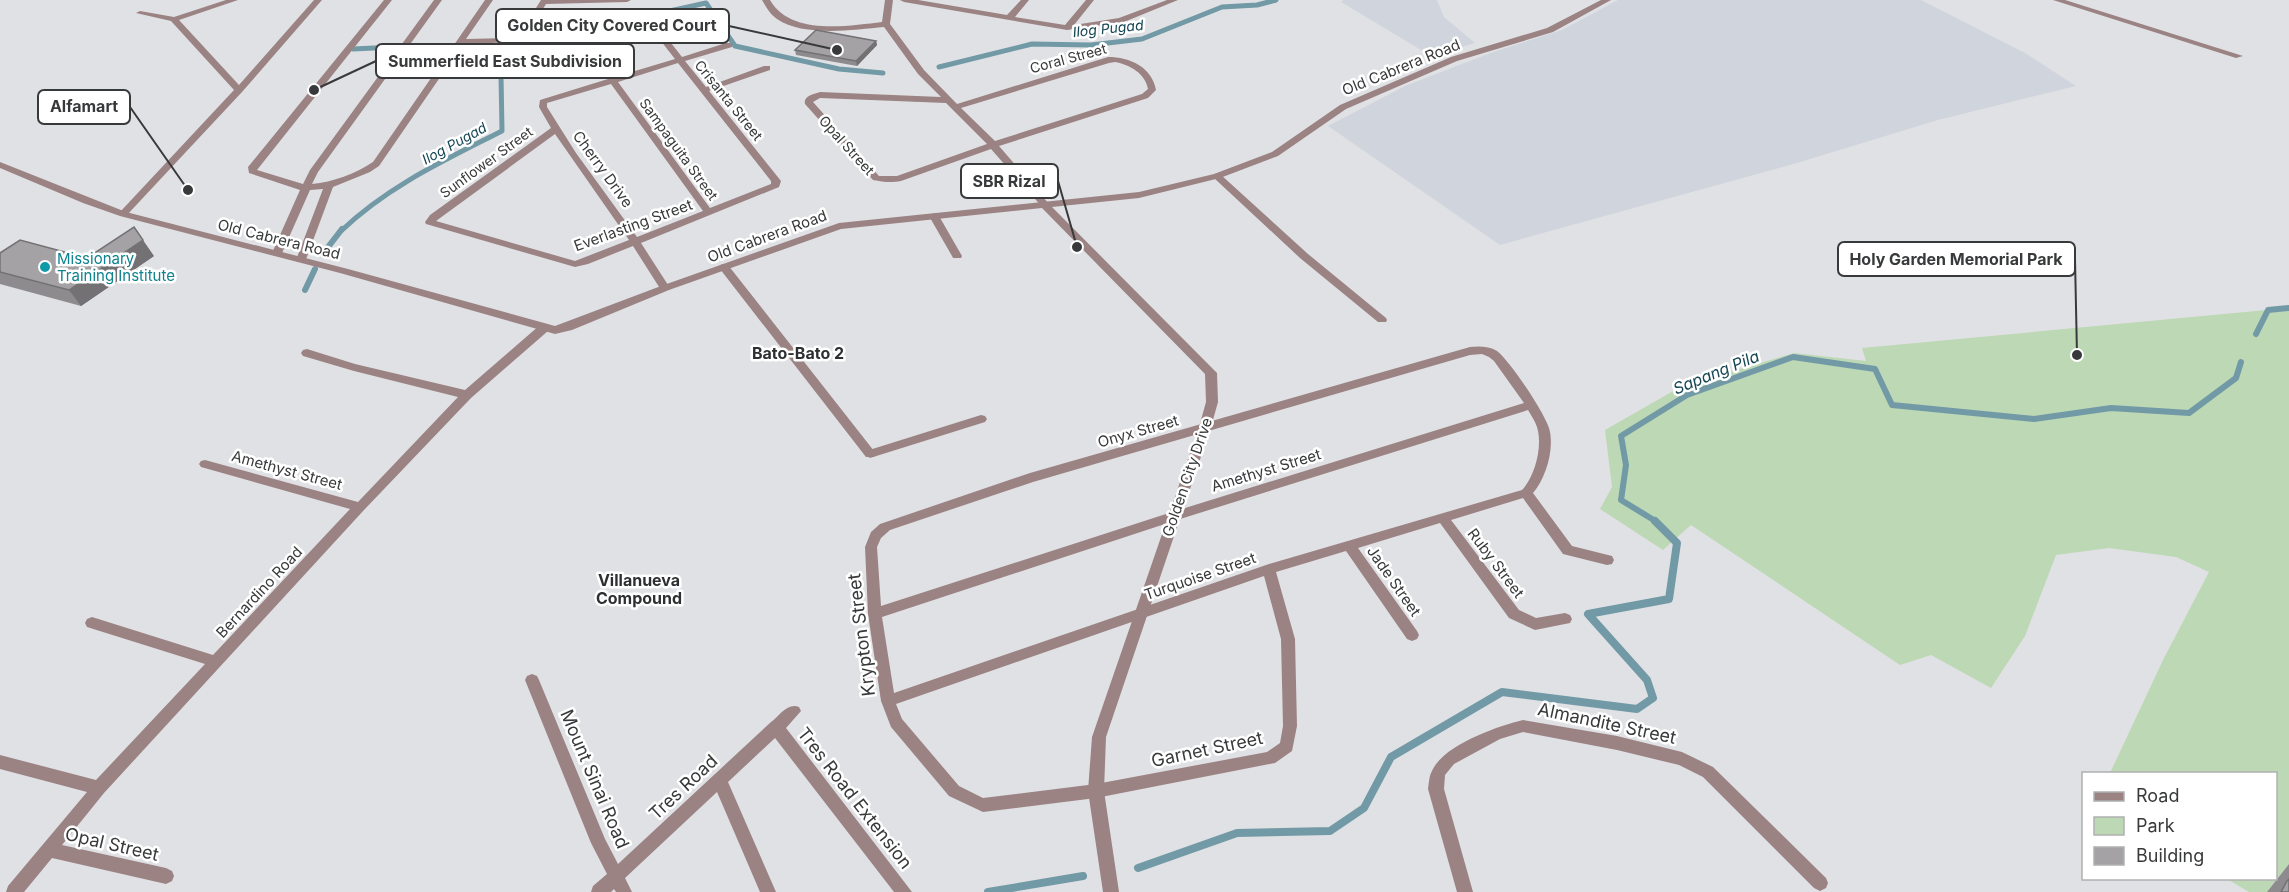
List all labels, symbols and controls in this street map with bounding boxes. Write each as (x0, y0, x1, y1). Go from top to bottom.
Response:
callout: Golden City Covered Court (496, 9, 729, 43)
text: Golden City Covered Court (507, 15, 717, 35)
water label: Ilog Pugad (1072, 16, 1145, 40)
street label: Old Cabrera Road (1339, 35, 1463, 99)
street label: Coral Street (1028, 40, 1109, 76)
callout: Summerfield East Subdivision (376, 44, 634, 78)
text: Summerfield East Subdivision (388, 51, 622, 71)
street label: Crisanta Street (691, 56, 767, 144)
callout: Alfamart (38, 90, 130, 124)
street label: Sampaguita Street (636, 95, 722, 204)
text: Alfamart (50, 96, 118, 116)
street label: Opal Street (816, 112, 878, 179)
water label: Ilog Pugad (419, 118, 490, 168)
street label: Sunflower Street (436, 122, 536, 201)
street label: Cherry Drive (569, 127, 637, 211)
callout: SBR Rizal (961, 164, 1058, 198)
text: SBR Rizal (973, 171, 1046, 191)
street label: Everlasting Street (571, 195, 695, 255)
street label: Old Cabrera Road (705, 206, 829, 266)
street label: Old Cabrera Road (216, 215, 342, 263)
callout: Holy Garden Memorial Park (1838, 242, 2075, 276)
place label: Missionary Training Institute (57, 249, 175, 285)
text: Holy Garden Memorial Park (1849, 249, 2063, 269)
marker: Missionary Training Institute (38, 260, 52, 274)
district label: Bato-Bato 2 (752, 343, 844, 363)
water label: Sapang Pila (1670, 346, 1762, 398)
street label: Onyx Street (1095, 410, 1181, 452)
street label: Golden City Drive (1158, 415, 1216, 539)
street label: Amethyst Street (1209, 444, 1323, 496)
street label: Amethyst Street (230, 446, 344, 494)
street label: Ruby Street (1464, 524, 1528, 602)
street label: Bernardino Road (212, 542, 306, 642)
street label: Jade Street (1363, 542, 1425, 620)
street label: Turquoise Street (1142, 548, 1258, 604)
district label: Villanueva Compound (596, 570, 682, 608)
street label: Krypton Street (843, 572, 879, 697)
street label: Almandite Street (1536, 698, 1678, 748)
street label: Mount Sinai Road (556, 706, 634, 852)
street label: Tres Road Extension (793, 723, 917, 873)
street label: Garnet Street (1149, 727, 1265, 771)
street label: Tres Road (645, 750, 721, 824)
legend (2082, 772, 2277, 880)
text: Road (2136, 785, 2179, 806)
text: Park (2136, 815, 2175, 836)
street label: Opal Street (63, 823, 161, 865)
text: Building (2136, 845, 2204, 866)

